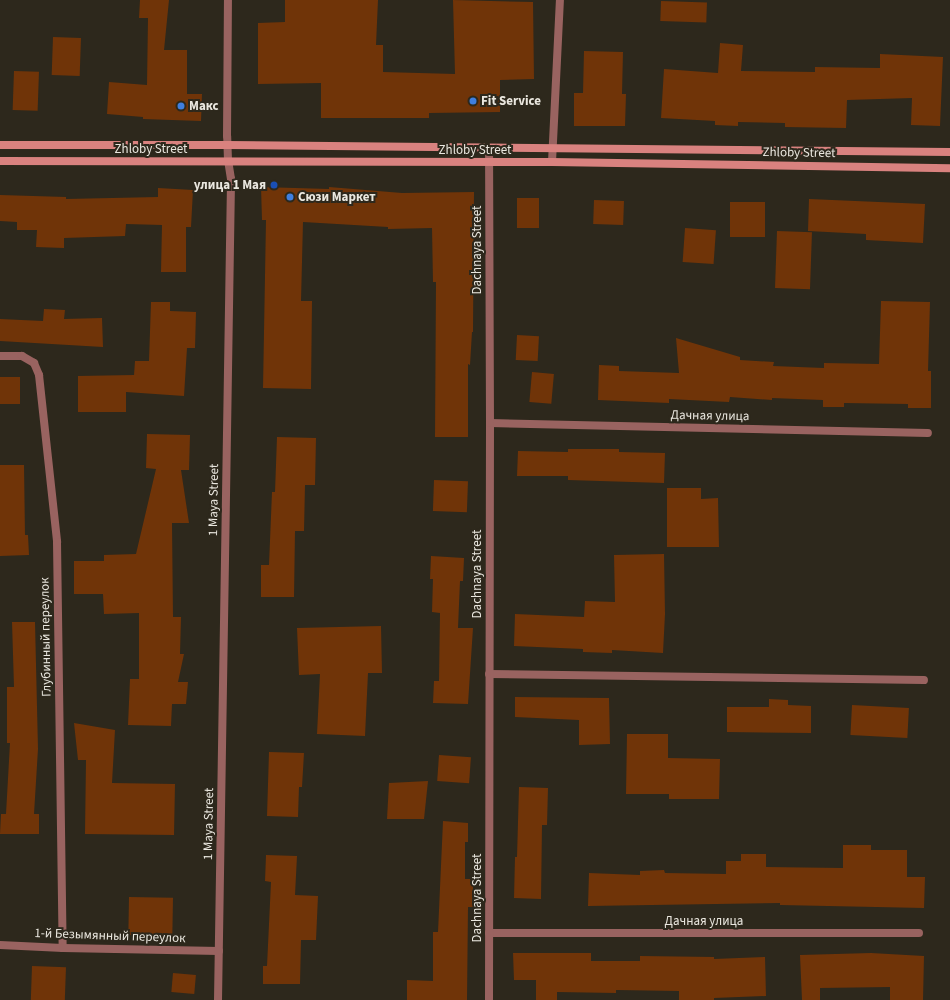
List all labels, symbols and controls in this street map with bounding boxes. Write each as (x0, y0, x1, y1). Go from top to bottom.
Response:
place label: Fit Service (481, 93, 541, 109)
marker: Fit Service (468, 96, 478, 106)
place label: Макс (189, 98, 219, 114)
marker: Макс (176, 101, 186, 111)
street label: Zhloby Street (115, 141, 187, 157)
street label: Zhloby Street (439, 142, 511, 158)
street label: Zhloby Street (762, 145, 836, 161)
place label: улица 1 Мая (194, 177, 266, 193)
marker: улица 1 Мая (269, 180, 279, 190)
place label: Сюзи Маркет (298, 189, 376, 205)
marker: Сюзи Маркет (285, 192, 295, 202)
street label: Dachnaya Street (469, 206, 485, 294)
street label: Дачная улица (670, 408, 750, 424)
street label: 1 Maya Street (206, 464, 222, 536)
street label: Dachnaya Street (469, 530, 485, 618)
street label: Глубинный переулок (37, 577, 55, 697)
street label: 1 Maya Street (201, 788, 217, 860)
street label: Dachnaya Street (469, 854, 485, 942)
street label: Дачная улица (665, 913, 743, 929)
street label: 1-й Безымянный переулок (34, 926, 186, 946)

